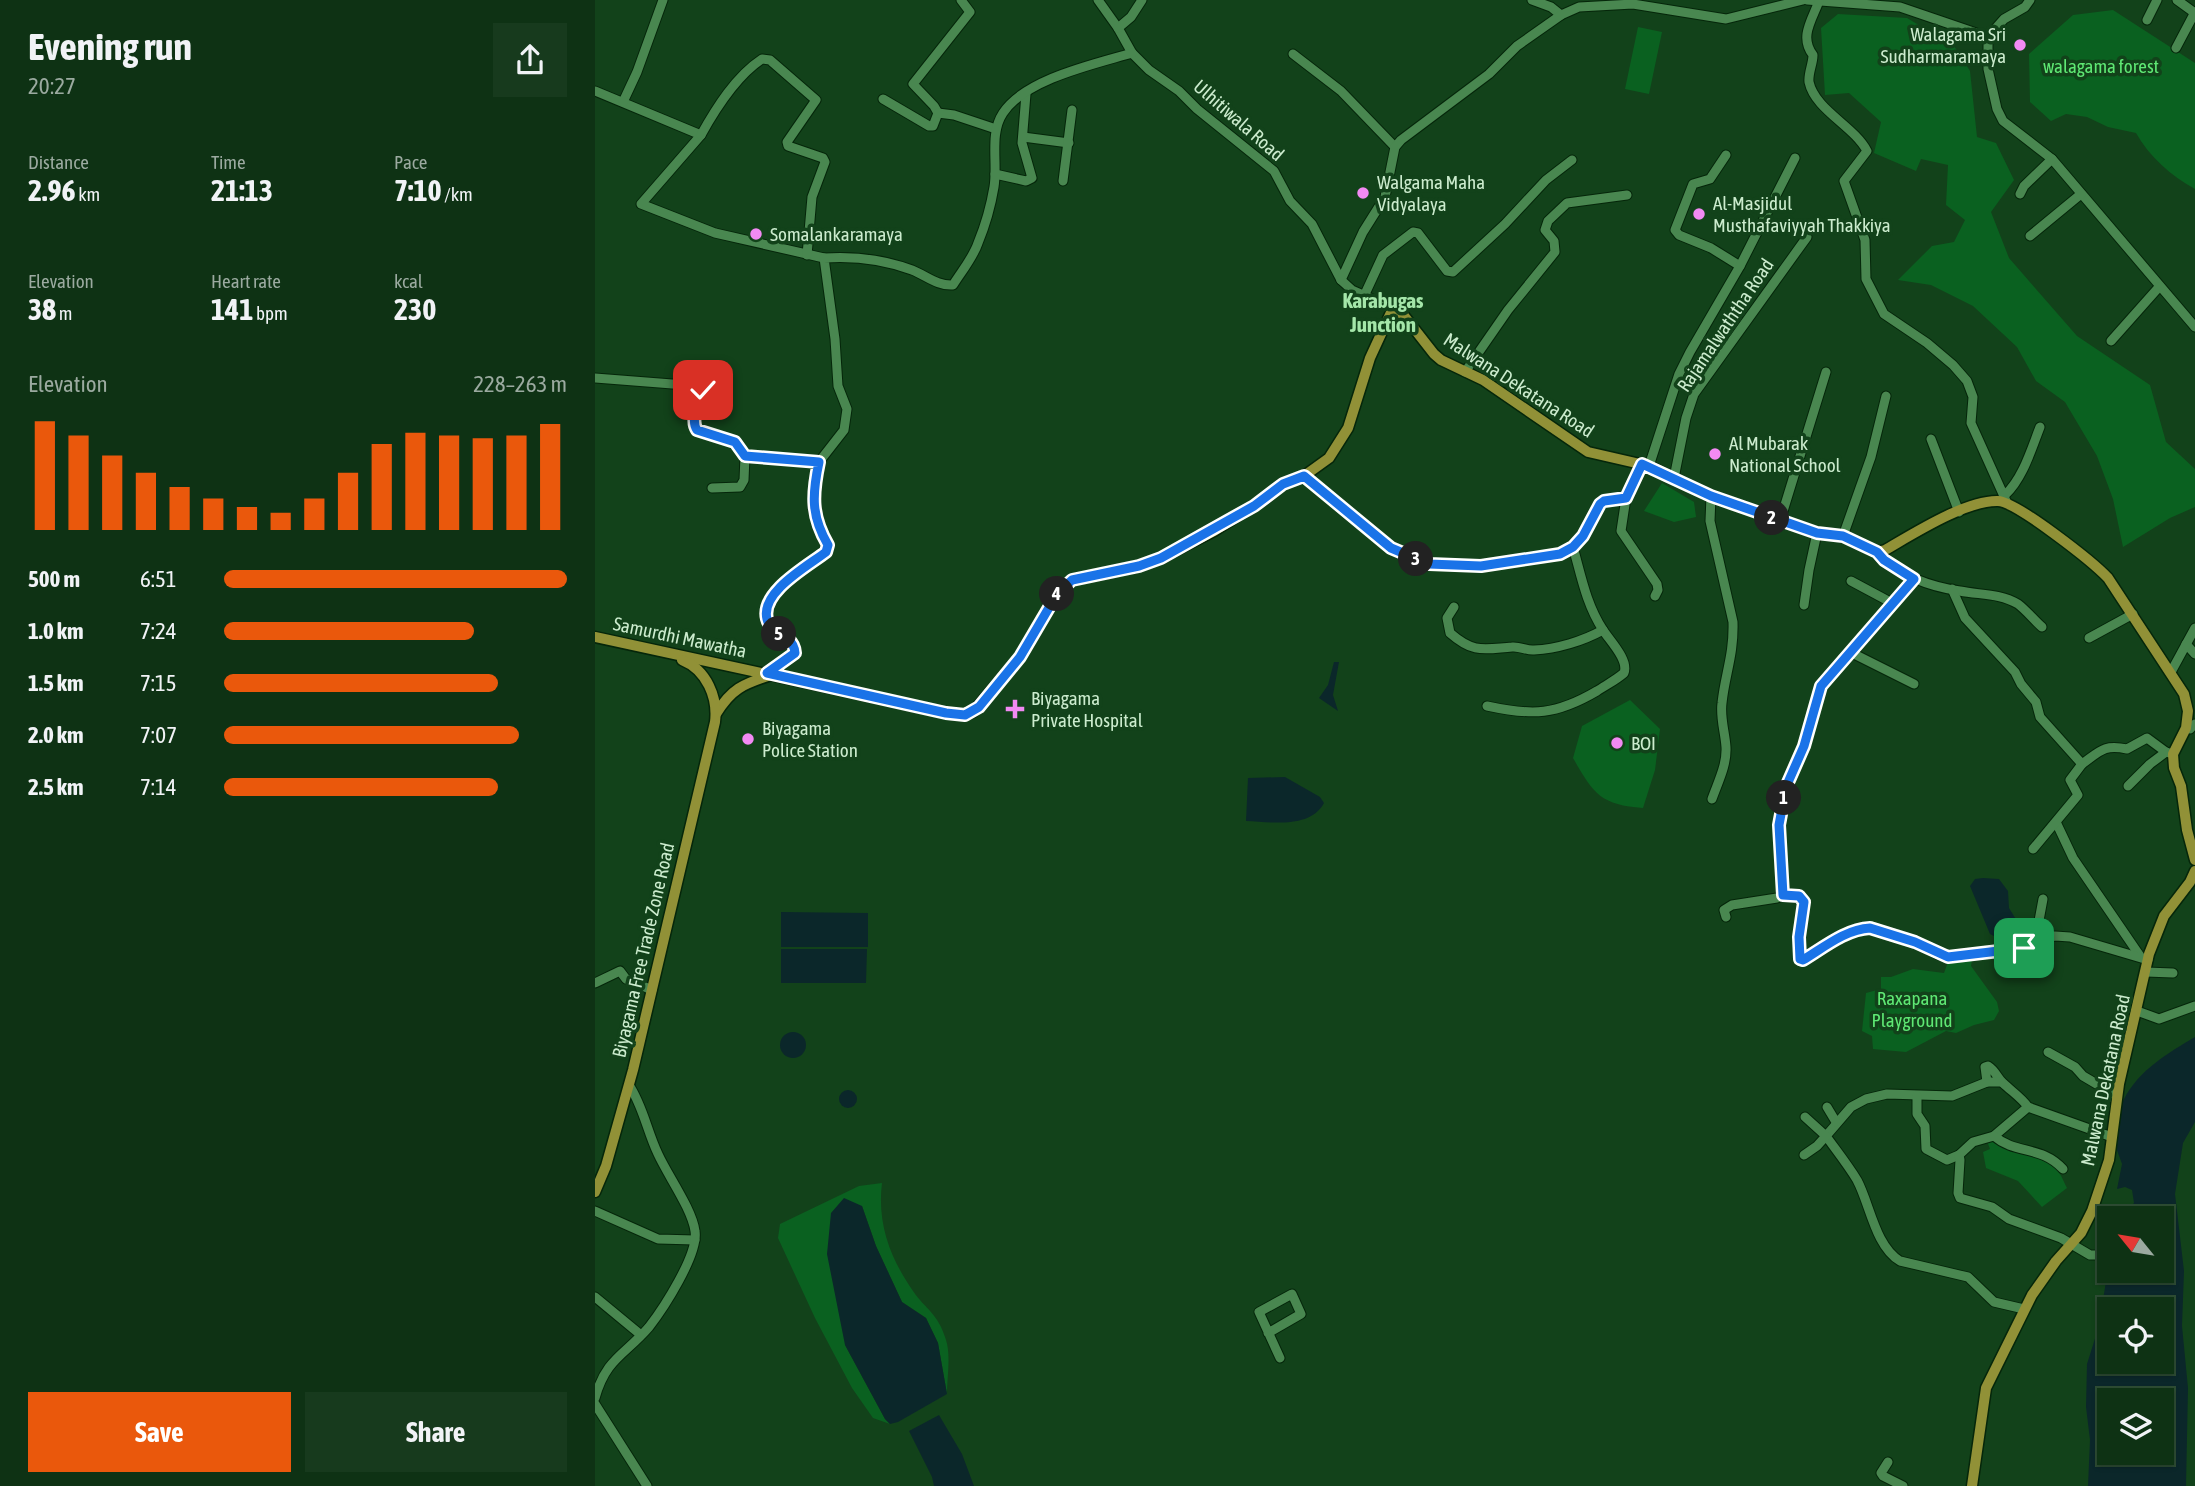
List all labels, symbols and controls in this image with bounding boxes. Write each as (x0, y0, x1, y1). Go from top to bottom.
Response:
button: share (493, 23, 567, 97)
place label: Walagama Sri Sudharmaramaya (1881, 23, 2006, 67)
text: Evening run (28, 25, 192, 68)
marker: Walagama Sri Sudharmaramaya (2012, 37, 2028, 53)
park label: walagama forest (2043, 55, 2159, 77)
text: 20:27 (28, 73, 76, 99)
street label: Ulhitiwala Road (1189, 75, 1289, 165)
text: Distance (28, 151, 89, 173)
text: Time (211, 151, 246, 173)
text: Pace (394, 151, 427, 173)
place label: Walgama Maha Vidyalaya (1377, 171, 1485, 215)
text: 2.96 (28, 173, 76, 207)
text: 21:13 (211, 173, 273, 207)
text: 7:10 (394, 173, 442, 207)
text: km (76, 183, 100, 205)
text: /km (442, 183, 473, 205)
marker: Walgama Maha Vidyalaya (1355, 185, 1371, 201)
place label: Al-Masjidul Musthafaviyyah Thakkiya (1713, 192, 1891, 236)
marker: Al-Masjidul Musthafaviyyah Thakkiya (1691, 206, 1707, 222)
place label: Somalankaramaya (770, 223, 903, 245)
marker: Somalankaramaya (748, 226, 764, 242)
street label: Rajamalwaththa Road (1672, 254, 1778, 396)
text: Elevation (28, 270, 94, 292)
text: Heart rate (211, 270, 281, 292)
text: kcal (394, 270, 423, 292)
district label: Karabugas Junction (1342, 288, 1424, 336)
text: 38 (28, 292, 56, 326)
text: 141 (211, 292, 253, 326)
text: 230 (394, 292, 436, 326)
text: m (56, 302, 73, 324)
text: bpm (253, 302, 288, 324)
street label: Malwana Dekatana Road (1440, 328, 1598, 442)
pin (673, 360, 733, 420)
text: Elevation (28, 371, 108, 397)
text: 228–263 m (473, 371, 567, 397)
icon: check (684, 371, 722, 409)
place label: Al Mubarak National School (1729, 432, 1841, 476)
marker: Al Mubarak National School (1707, 446, 1723, 462)
pin: 2 (1755, 500, 1789, 536)
text: 2 (1767, 506, 1776, 528)
pin: 3 (1399, 542, 1433, 576)
text: 3 (1411, 547, 1420, 569)
text: 500 m (28, 566, 80, 592)
text: 6:51 (140, 566, 177, 592)
pin: 4 (1039, 576, 1075, 612)
text: 4 (1052, 582, 1061, 604)
street label: Samurdhi Mawatha (611, 612, 749, 662)
pin: 5 (761, 616, 797, 652)
text: 1.0 km (28, 618, 84, 644)
text: 7:24 (140, 618, 177, 644)
text: 5 (774, 622, 783, 644)
text: 1.5 km (28, 670, 84, 696)
text: 7:15 (140, 670, 177, 696)
place label: Biyagama Private Hospital (1031, 687, 1143, 731)
marker: Biyagama Private Hospital (1005, 699, 1025, 719)
place label: Biyagama Police Station (762, 717, 858, 761)
text: 2.0 km (28, 722, 84, 748)
text: 7:07 (140, 722, 177, 748)
marker: Biyagama Police Station (740, 731, 756, 747)
place label: BOI (1631, 732, 1656, 754)
marker: BOI (1609, 735, 1625, 751)
text: 2.5 km (28, 774, 84, 800)
text: 7:14 (140, 774, 177, 800)
pin: 1 (1767, 780, 1801, 816)
text: 1 (1779, 786, 1788, 808)
street label: Biyagama Free Trade Zone Road (608, 840, 678, 1060)
pin (1994, 918, 2054, 978)
icon: arrive (2005, 929, 2043, 967)
park label: Raxapana Playground (1871, 987, 1953, 1031)
street label: Malwana Dekatana Road (2076, 992, 2134, 1168)
north arrow (2097, 1206, 2173, 1283)
map controls (2097, 1206, 2174, 1465)
button: locate (2097, 1297, 2174, 1374)
button: layers (2097, 1388, 2174, 1465)
button: Save (28, 1392, 291, 1472)
button: Share (305, 1392, 567, 1472)

